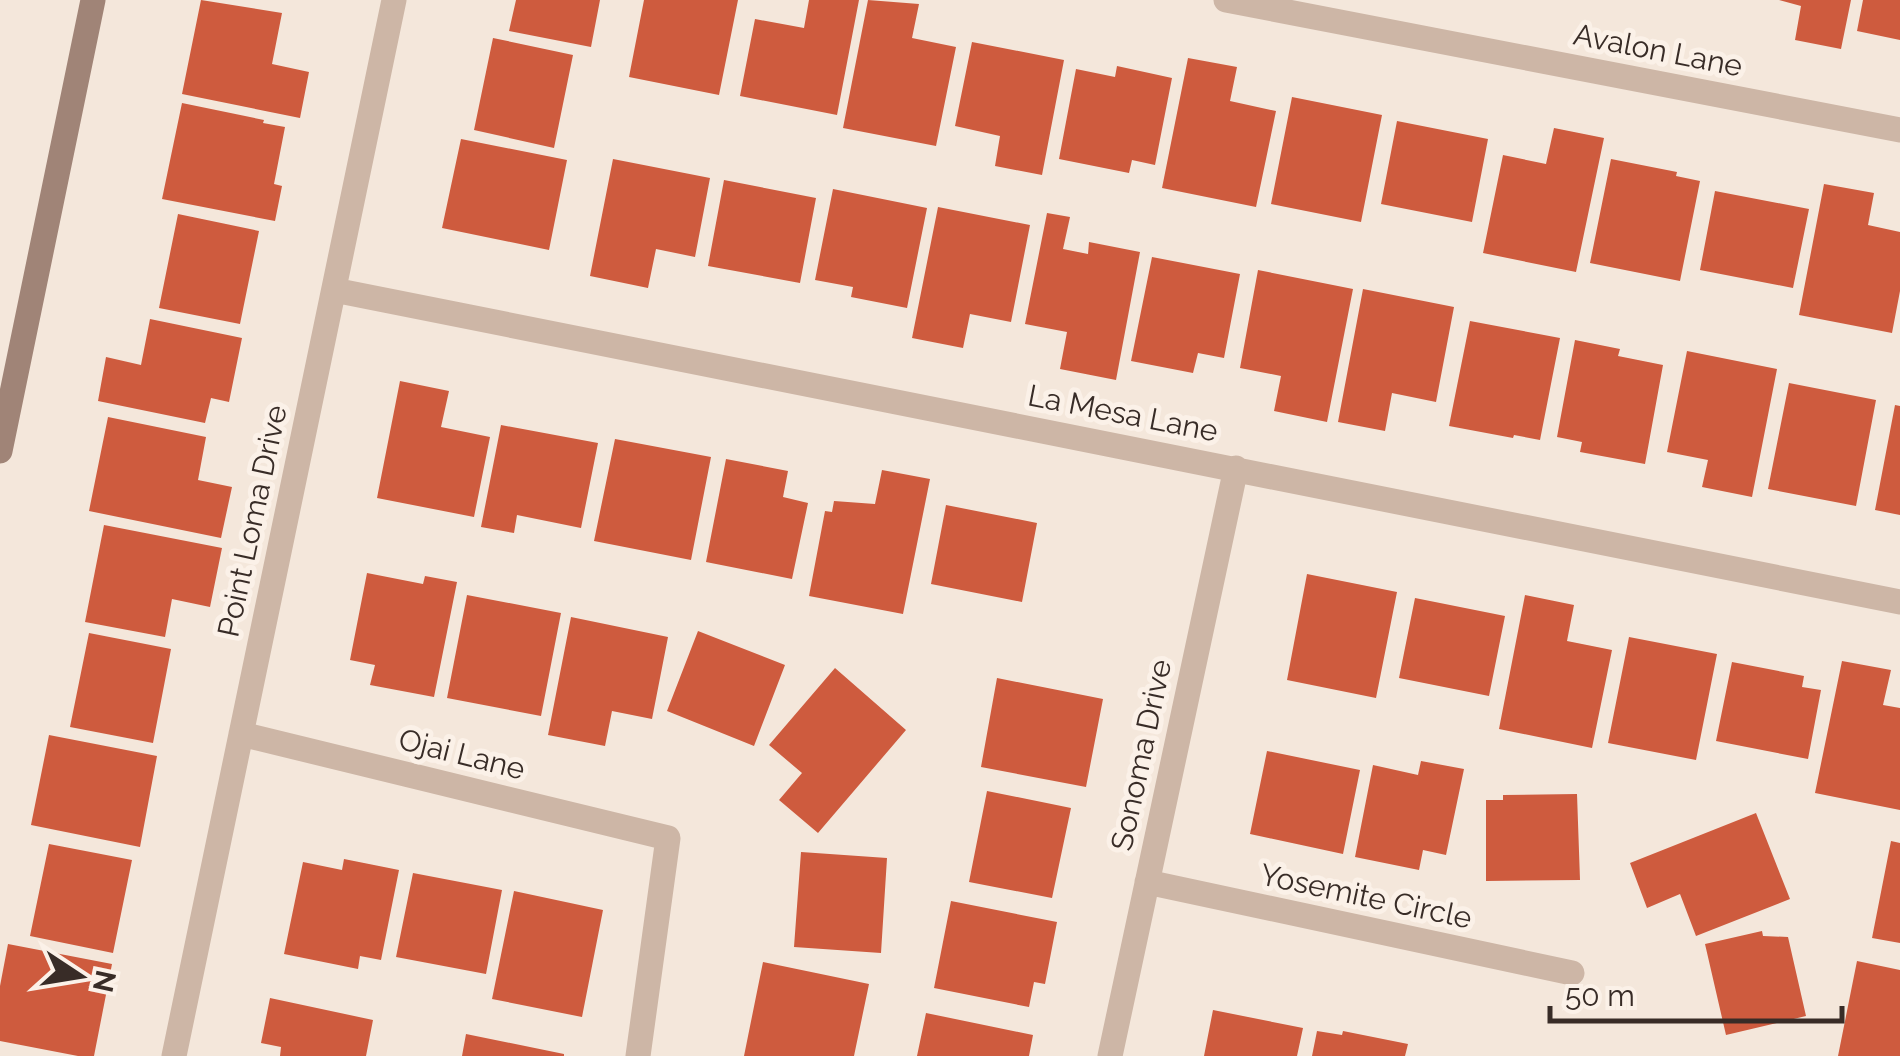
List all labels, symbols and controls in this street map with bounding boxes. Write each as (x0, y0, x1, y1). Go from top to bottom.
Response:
street label: Avalon Lane (1571, 16, 1745, 84)
street label: La Mesa Lane (1025, 377, 1221, 449)
street label: Point Loma Drive (210, 402, 294, 640)
street label: Sonoma Drive (1104, 656, 1178, 854)
street label: Ojai Lane (395, 721, 529, 787)
street label: Yosemite Circle (1257, 857, 1475, 935)
north arrow (30, 926, 130, 1026)
scale bar (1550, 961, 1842, 1023)
text: N (86, 967, 122, 995)
text: 50 m (1565, 978, 1635, 1013)

